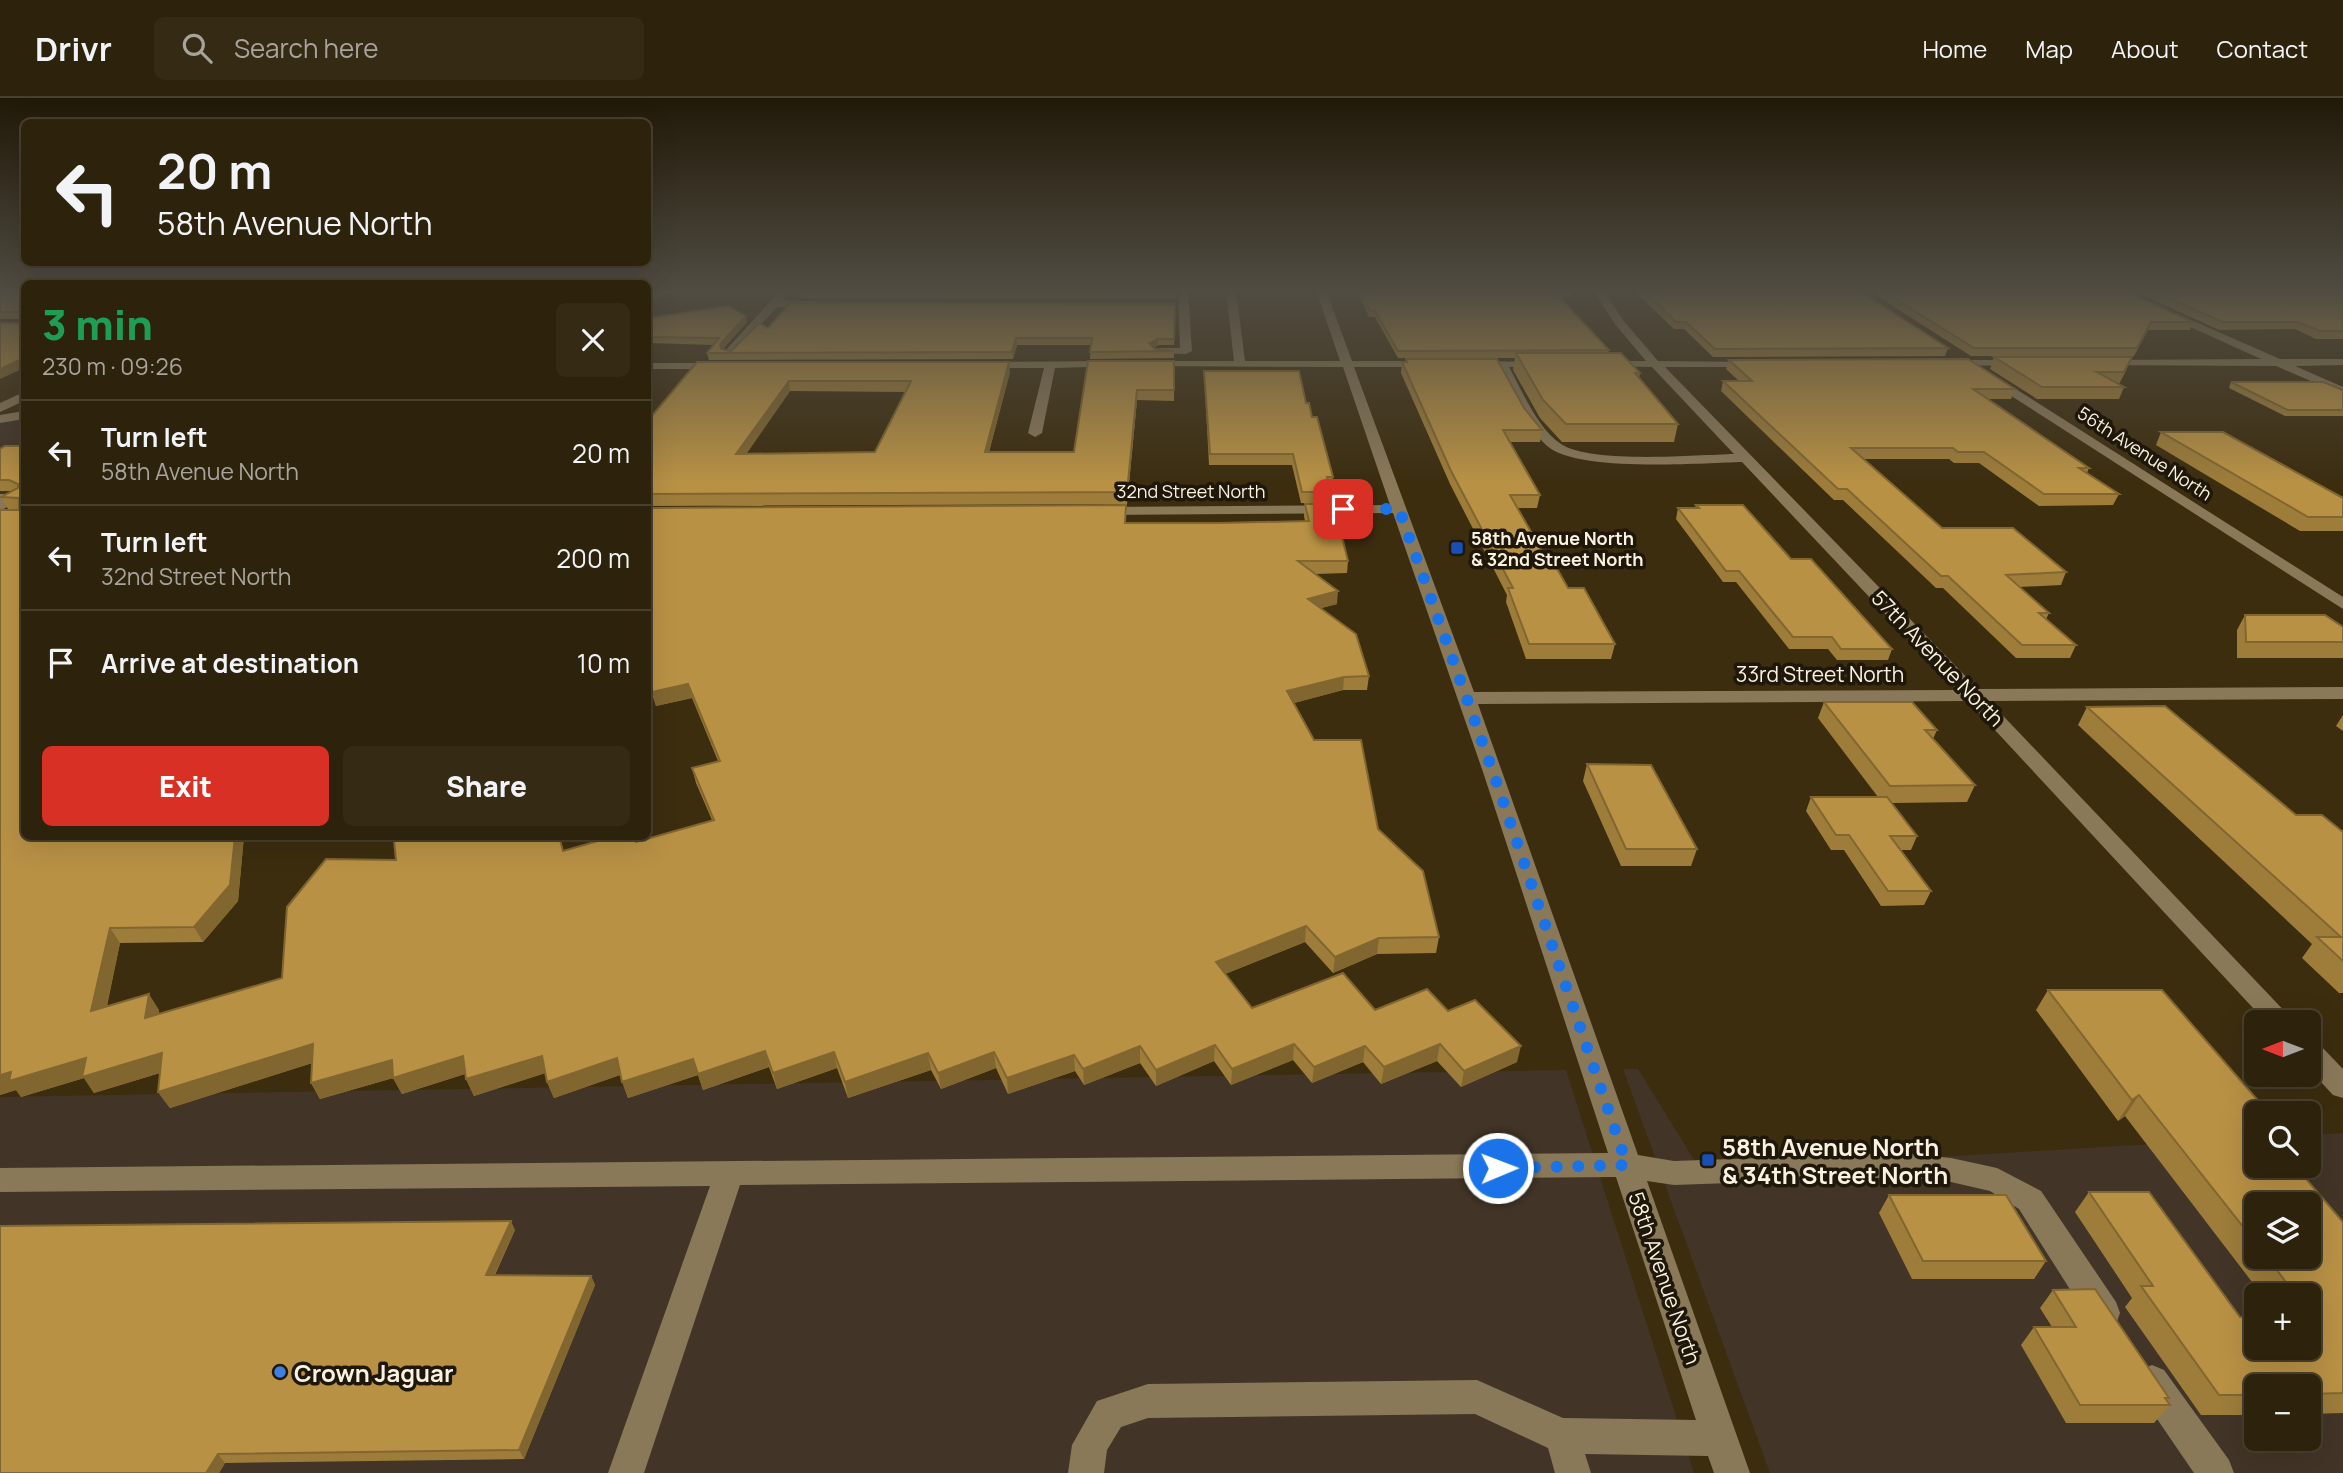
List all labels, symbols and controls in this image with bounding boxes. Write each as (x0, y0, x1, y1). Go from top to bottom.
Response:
search box (154, 17, 644, 80)
text: Drivr (35, 26, 112, 71)
icon: search (178, 29, 216, 67)
text: Search here (234, 30, 378, 66)
text: Home (1922, 32, 1987, 65)
text: Map (2025, 32, 2073, 65)
text: About (2111, 32, 2179, 65)
text: Contact (2217, 32, 2308, 65)
text: 20 m (157, 137, 272, 204)
icon: left (42, 147, 133, 238)
text: 58th Avenue North (157, 201, 432, 245)
text: 3 min (42, 295, 153, 353)
button: close (556, 303, 630, 377)
text: 230 m · 09:26 (42, 350, 183, 382)
street label: 56th Avenue North (2073, 401, 2217, 505)
text: Turn left (101, 419, 208, 455)
icon: left (42, 434, 80, 472)
text: 20 m (572, 435, 630, 471)
text: 58th Avenue North (101, 455, 299, 487)
street label: 32nd Street North (1117, 479, 1265, 503)
pin (1313, 479, 1373, 539)
icon: arrive (1324, 490, 1362, 528)
text: Turn left (101, 524, 208, 560)
place label: 58th Avenue North & 32nd Street North (1471, 526, 1644, 571)
icon: left (42, 539, 80, 577)
text: 200 m (556, 540, 630, 576)
marker: 58th Avenue North & 32nd Street North (1449, 540, 1465, 556)
text: 32nd Street North (101, 560, 291, 592)
street label: 57th Avenue North (1866, 584, 2010, 732)
icon: arrive (42, 644, 80, 682)
text: Arrive at destination (101, 645, 359, 681)
text: 10 m (577, 645, 630, 681)
street label: 33rd Street North (1736, 660, 1904, 688)
button: Exit (42, 746, 329, 826)
button: Share (343, 746, 630, 826)
north arrow (2244, 1010, 2320, 1087)
map controls (2244, 1010, 2321, 1451)
button: search (2244, 1101, 2321, 1178)
place label: 58th Avenue North & 34th Street North (1722, 1130, 1948, 1191)
position arrow (1461, 1131, 1535, 1205)
marker: 58th Avenue North & 34th Street North (1700, 1152, 1716, 1168)
street label: 58th Avenue North (1622, 1188, 1708, 1368)
button: layers (2244, 1192, 2321, 1269)
button: + (2244, 1283, 2321, 1360)
place label: Crown Jaguar (294, 1356, 454, 1389)
marker: Crown Jaguar (272, 1364, 288, 1380)
button: − (2244, 1374, 2321, 1451)

